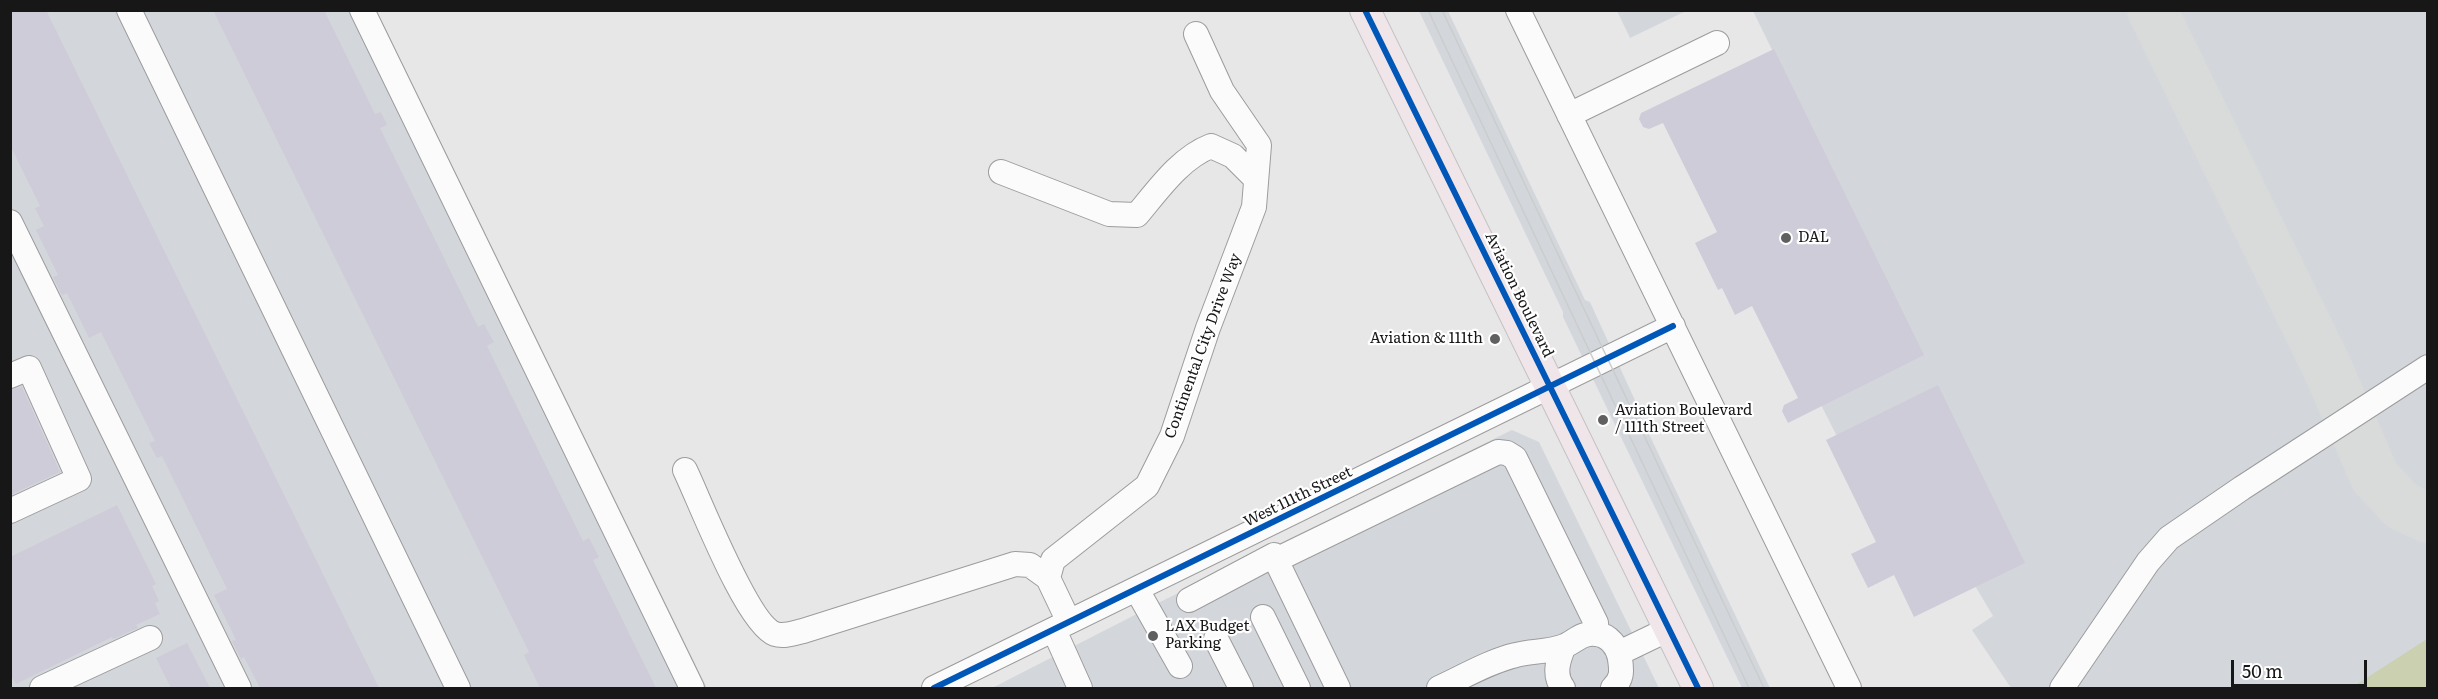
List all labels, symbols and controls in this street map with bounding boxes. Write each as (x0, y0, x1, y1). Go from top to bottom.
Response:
street label: Aviation Boulevard (1481, 229, 1557, 361)
place label: DAL (1798, 229, 1829, 247)
marker: DAL (1779, 231, 1793, 245)
street label: Continental City Drive Way (1161, 251, 1245, 441)
place label: Aviation & 111th (1370, 330, 1483, 348)
marker: Aviation & 111th (1488, 332, 1502, 346)
place label: Aviation Boulevard / 111th Street (1615, 402, 1752, 437)
marker: Aviation Boulevard / 111th Street (1596, 413, 1610, 427)
street label: West 111th Street (1241, 463, 1355, 531)
place label: LAX Budget Parking (1165, 618, 1249, 653)
marker: LAX Budget Parking (1146, 629, 1160, 643)
scale bar (2234, 648, 2370, 686)
text: 50 m (2242, 657, 2283, 684)

